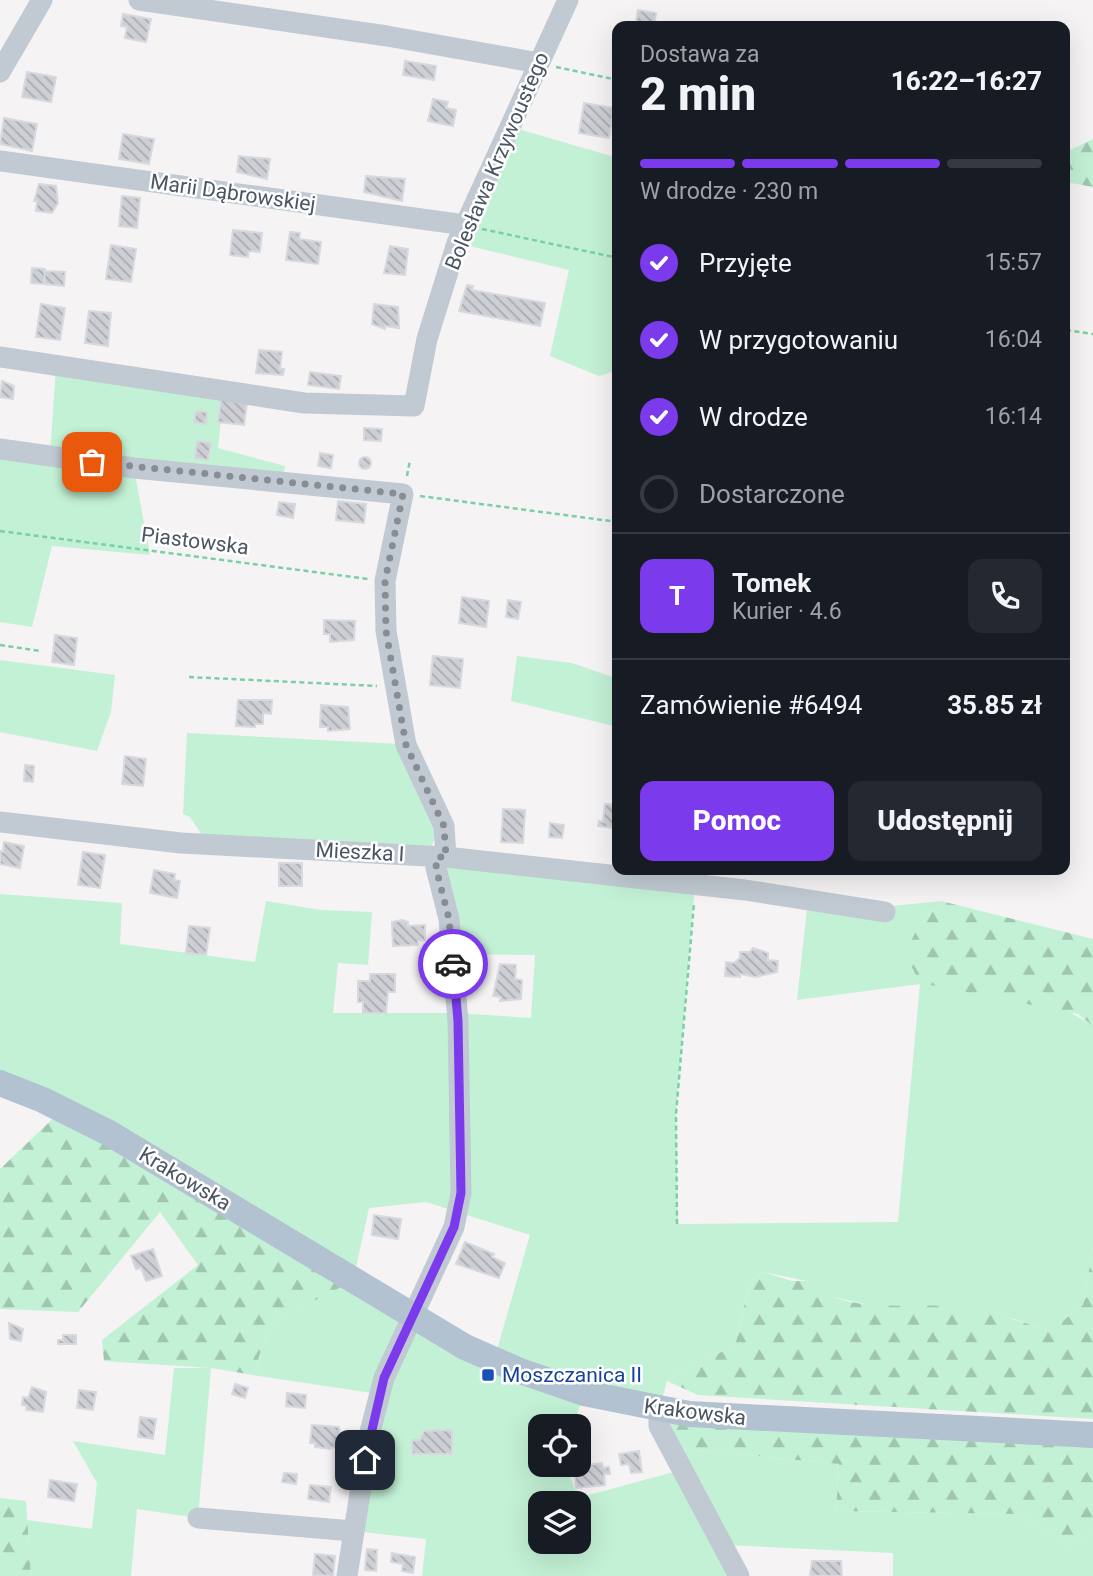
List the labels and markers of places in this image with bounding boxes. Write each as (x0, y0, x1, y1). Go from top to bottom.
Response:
pin (62, 432, 122, 492)
place label: Moszczanica II (502, 1363, 642, 1387)
marker: Moszczanica II (480, 1367, 496, 1383)
pin (335, 1430, 395, 1490)

